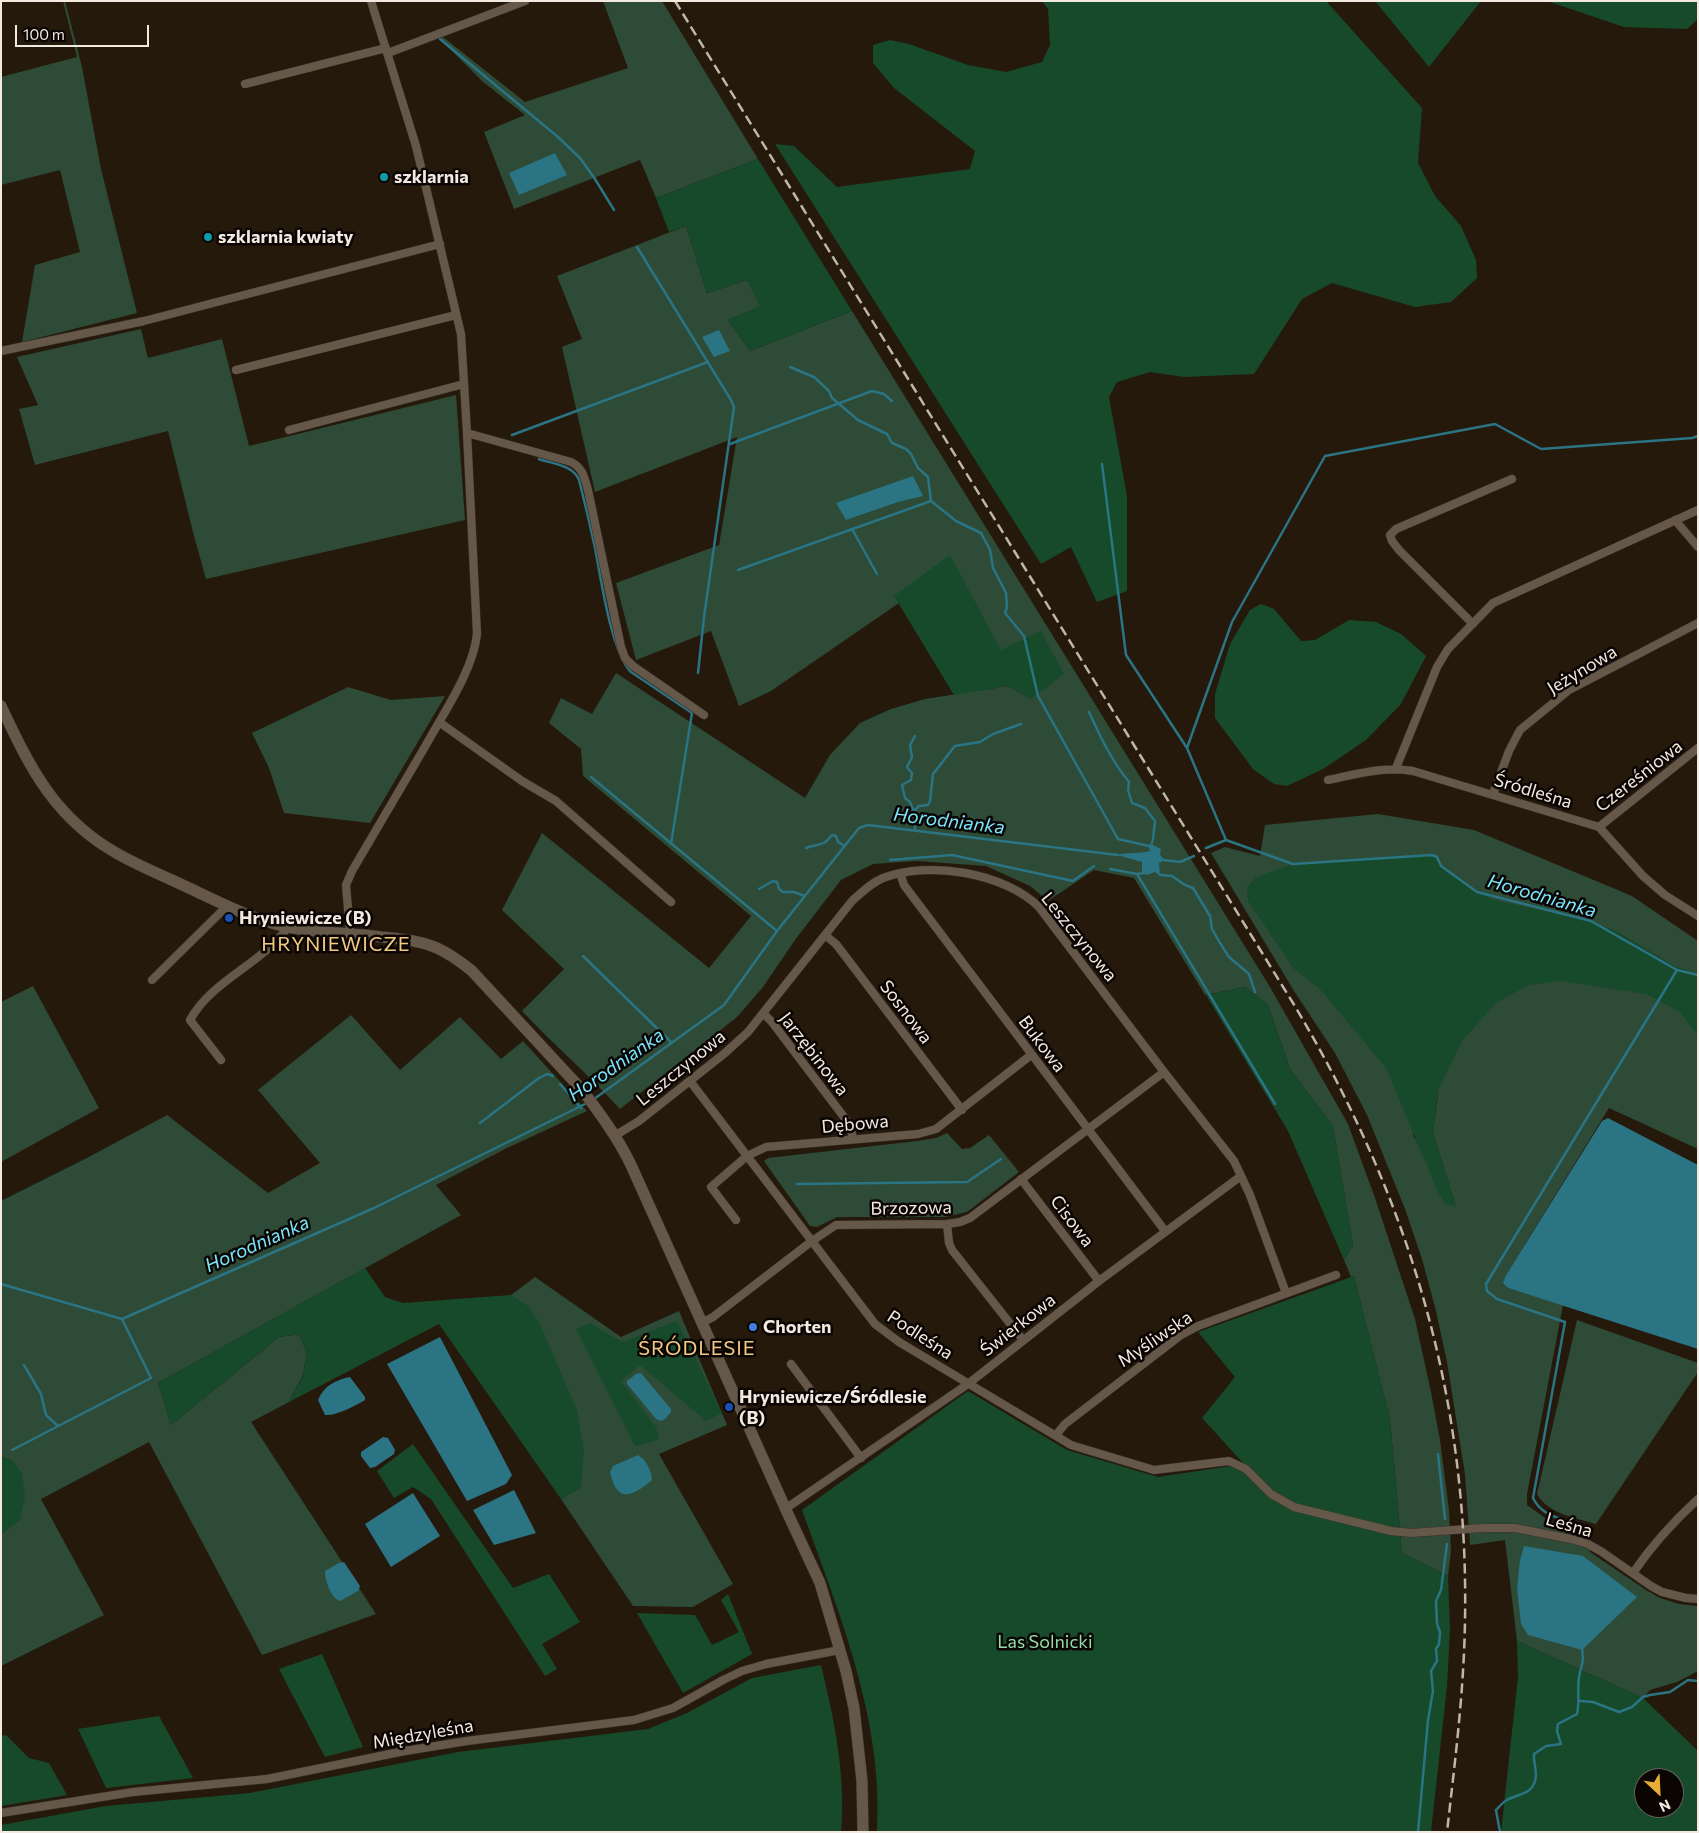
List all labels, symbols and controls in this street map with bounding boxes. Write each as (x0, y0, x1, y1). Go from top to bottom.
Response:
scale bar (18, 15, 151, 47)
text: 100 m (23, 25, 65, 43)
place label: szklarnia (394, 166, 469, 188)
marker: szklarnia (378, 171, 390, 183)
place label: szklarnia kwiaty (218, 226, 353, 248)
marker: szklarnia kwiaty (202, 231, 214, 243)
street label: Jeżynowa (1543, 641, 1621, 699)
street label: Czereśniowa (1591, 735, 1687, 817)
street label: Śródleśna (1491, 769, 1575, 813)
water label: Horodnianka (892, 803, 1006, 839)
water label: Horodnianka (1485, 870, 1599, 922)
street label: Leszczynowa (1036, 888, 1122, 986)
place label: Hryniewicze (B) (239, 907, 371, 929)
marker: Hryniewicze (B) (223, 912, 235, 924)
district label: HRYNIEWICZE (260, 932, 412, 956)
street label: Sosnowa (875, 976, 937, 1048)
street label: Jarzębinowa (775, 1008, 853, 1100)
street label: Bukowa (1014, 1012, 1070, 1076)
water label: Horodnianka (564, 1024, 668, 1106)
street label: Leszczynowa (632, 1025, 730, 1111)
street label: Dębowa (820, 1110, 890, 1138)
street label: Cisowa (1046, 1191, 1098, 1251)
street label: Brzozowa (870, 1196, 952, 1220)
water label: Horodnianka (201, 1211, 313, 1277)
street label: Świerkowa (976, 1289, 1060, 1361)
street label: Podleśna (883, 1306, 957, 1364)
street label: Myśliwska (1114, 1306, 1196, 1372)
place label: Chorten (763, 1316, 831, 1338)
marker: Chorten (747, 1321, 759, 1333)
district label: ŚRÓDLESIE (637, 1336, 757, 1360)
place label: Hryniewicze/Śródlesie (B) (739, 1386, 927, 1428)
marker: Hryniewicze/Śródlesie (B) (723, 1401, 735, 1413)
street label: Leśna (1543, 1508, 1595, 1542)
park label: Las Solnicki (997, 1631, 1093, 1653)
street label: Międzyleśna (371, 1715, 475, 1753)
north arrow (1634, 1768, 1684, 1818)
text: N (1657, 1796, 1673, 1816)

